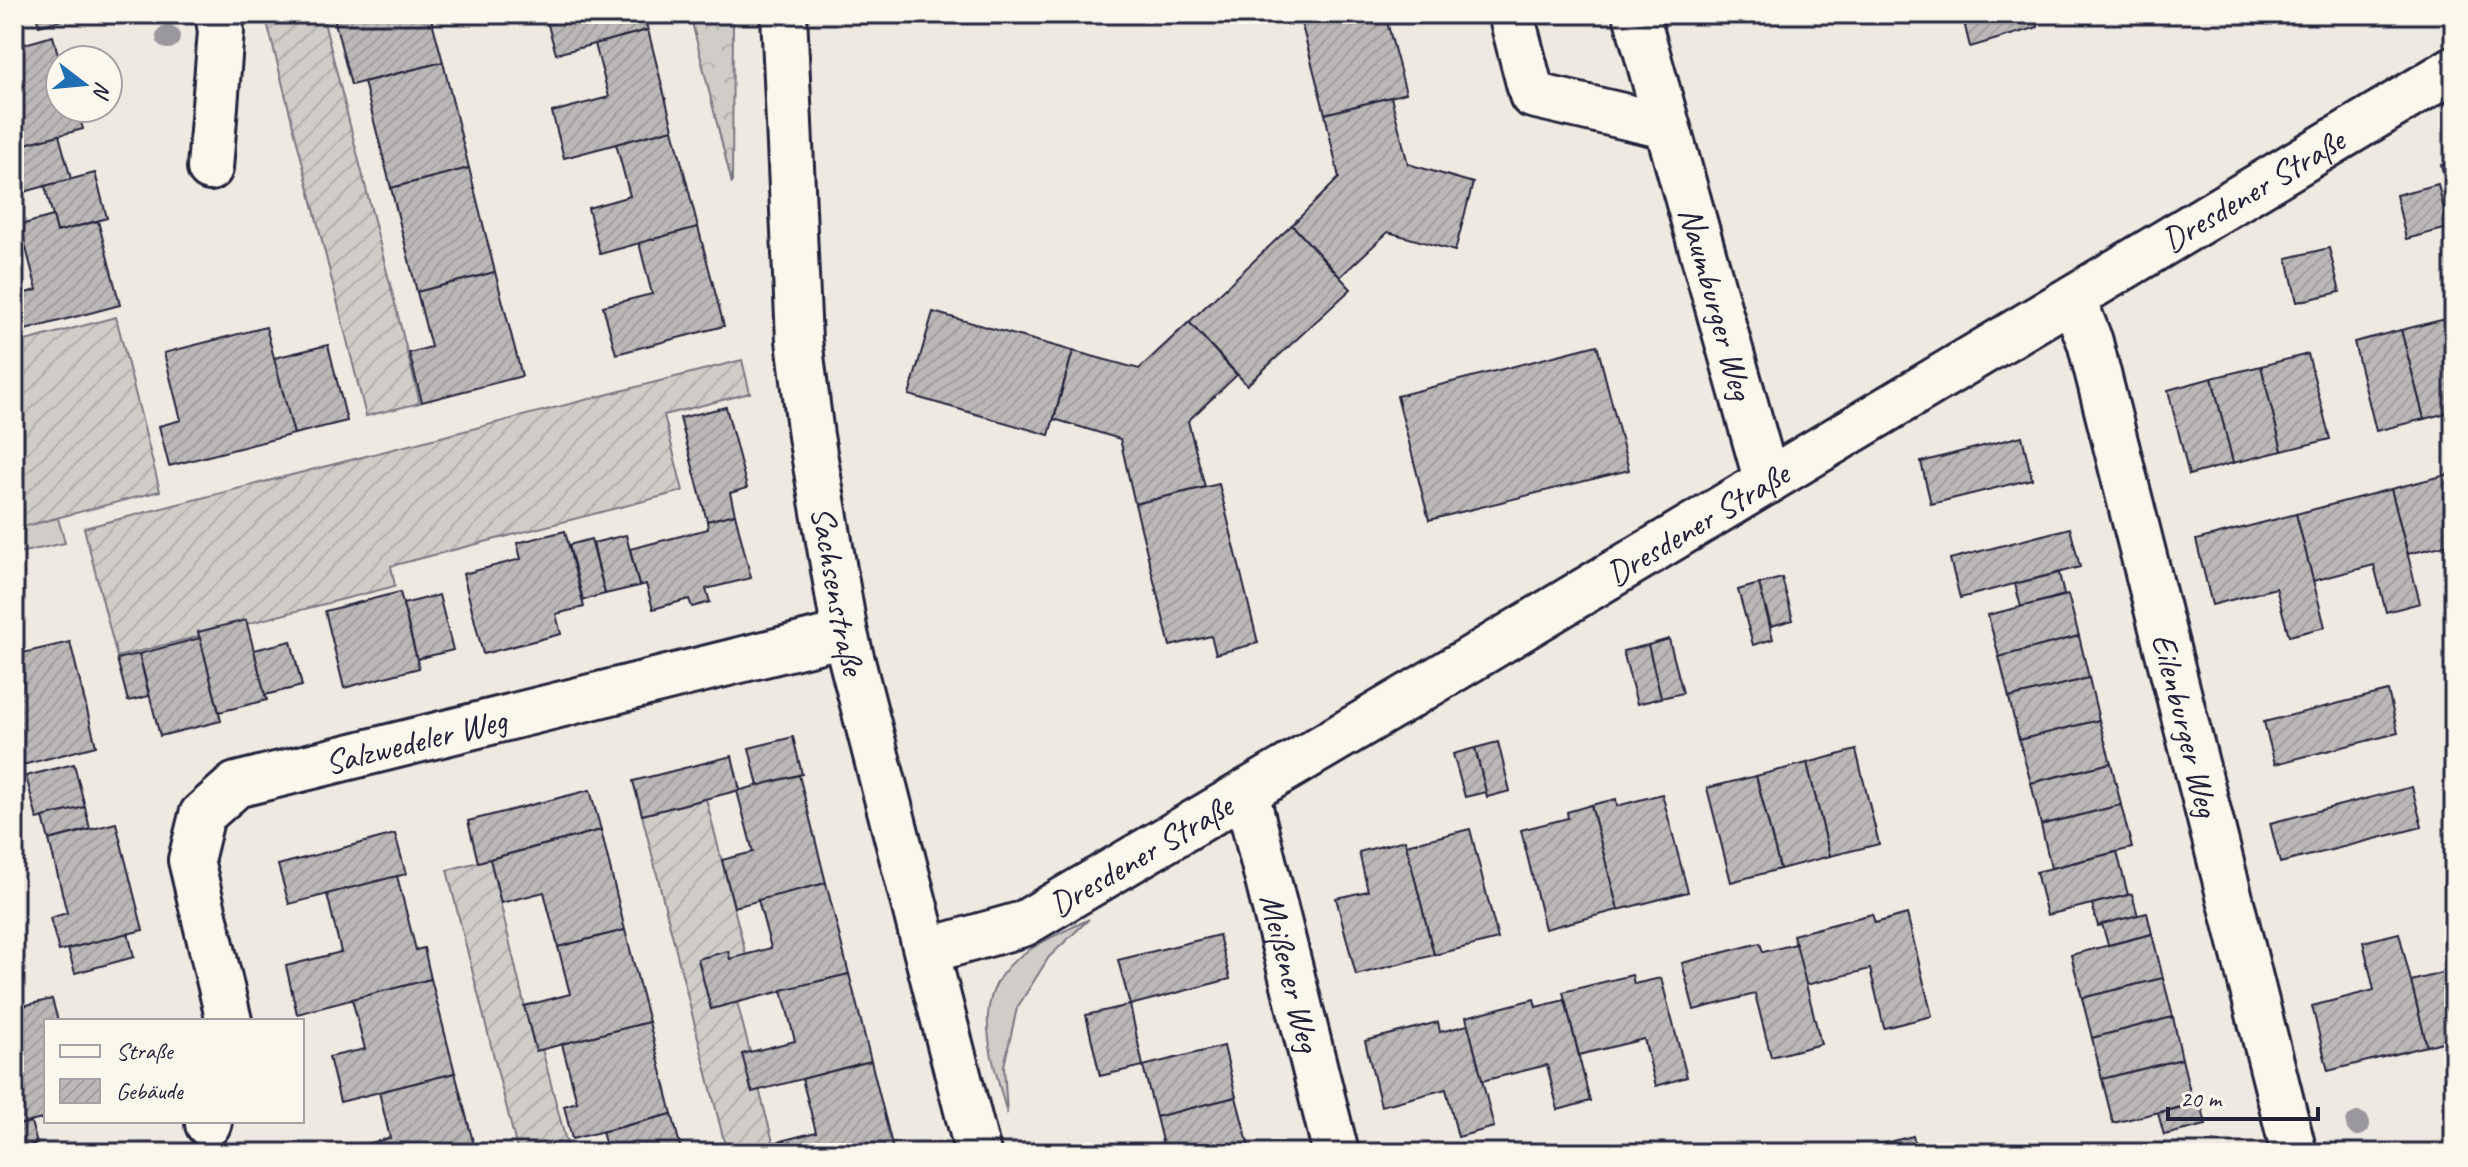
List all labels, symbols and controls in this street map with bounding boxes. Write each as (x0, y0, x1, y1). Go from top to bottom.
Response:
north arrow (44, 44, 124, 124)
text: N (86, 79, 118, 103)
street label: Dresdener Straße (2154, 117, 2354, 261)
street label: Naumburger Weg (1670, 202, 1765, 406)
street label: Dresdener Straße (1598, 450, 1799, 595)
street label: Sachsenstraße (802, 503, 877, 682)
street label: Eilenburger Weg (2143, 629, 2230, 823)
street label: Salzwedeler Weg (320, 697, 513, 784)
street label: Dresdener Straße (1041, 782, 1242, 925)
street label: Meißener Weg (1251, 889, 1332, 1058)
legend (44, 1019, 304, 1123)
text: Straße (116, 1036, 175, 1066)
scale bar (2168, 1071, 2318, 1121)
text: Gebäude (116, 1076, 185, 1106)
text: 20 m (2180, 1084, 2223, 1114)

